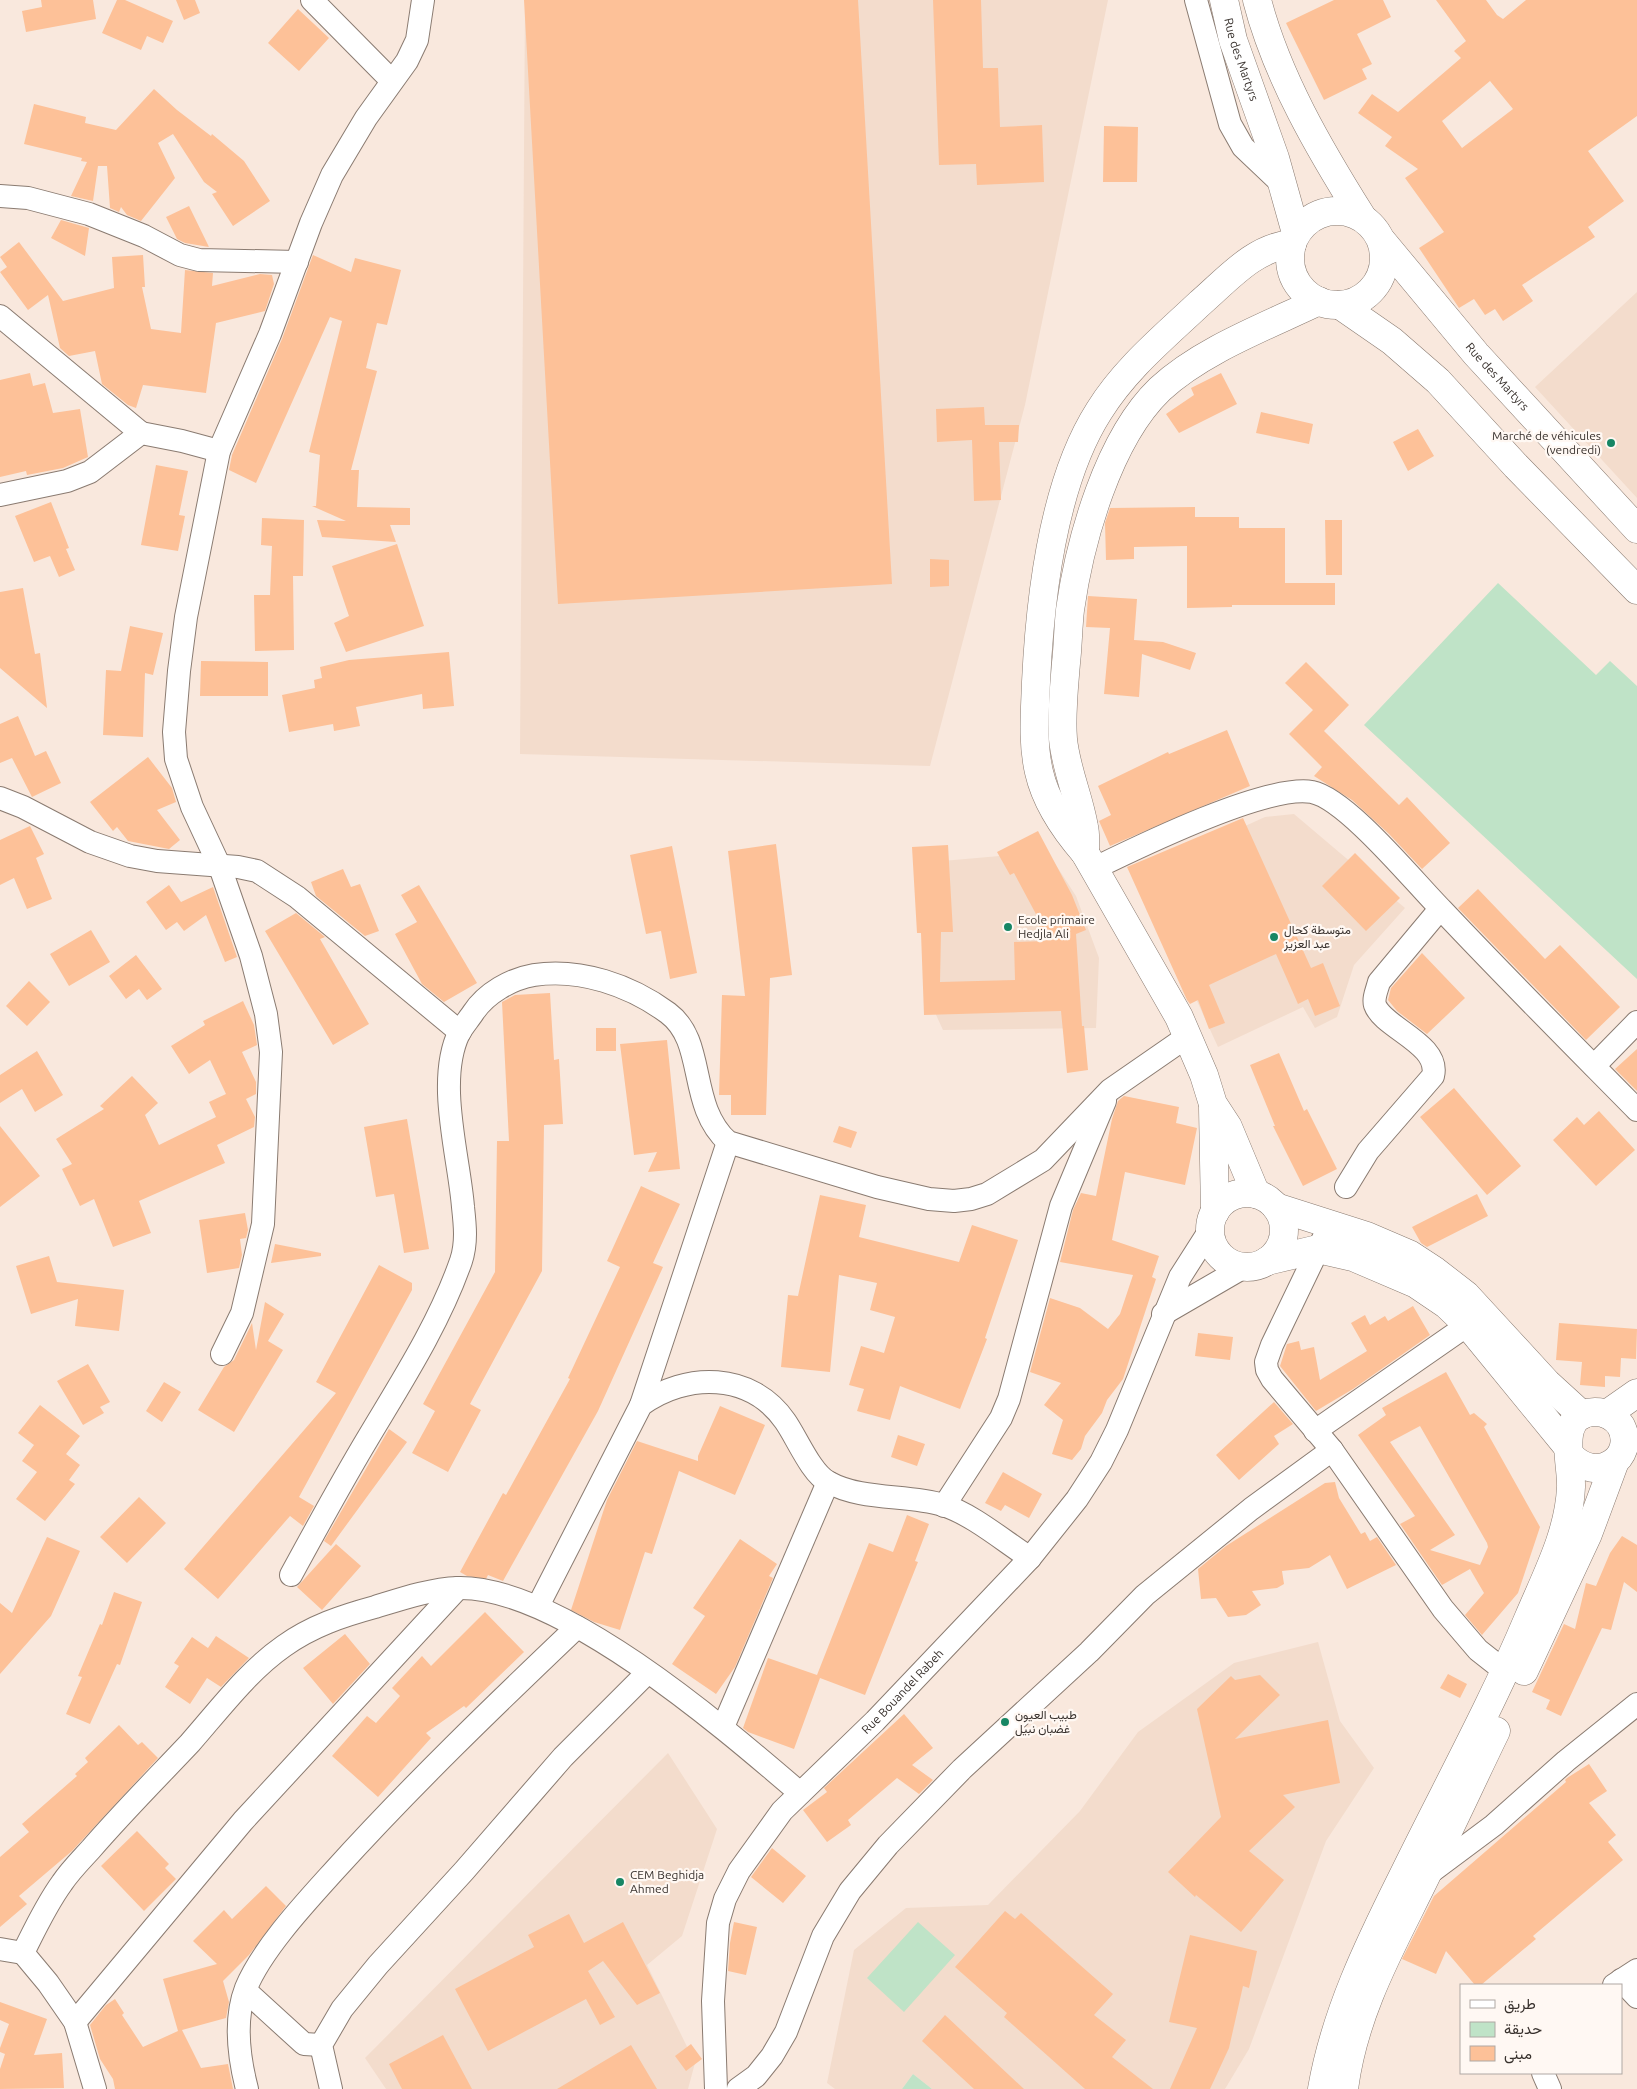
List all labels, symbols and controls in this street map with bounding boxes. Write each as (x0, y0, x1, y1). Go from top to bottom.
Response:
street label: Rue des Martyrs (1222, 17, 1261, 103)
street label: Rue des Martyrs (1463, 340, 1532, 413)
place label: Marché de véhicules (vendredi) (1492, 429, 1601, 457)
marker: Marché de véhicules (vendredi) (1605, 437, 1617, 449)
place label: Ecole primaire Hedjla Ali (1018, 913, 1095, 940)
marker: Ecole primaire Hedjla Ali (1002, 921, 1014, 933)
place label: متوسطة كحال عبد العزيز (1283, 923, 1351, 952)
marker: متوسطة كحال عبد العزيز (1268, 931, 1280, 943)
street label: Rue Bouandel Rabeh (859, 1646, 946, 1736)
place label: طبيب العيون غضبان نبيل (1015, 1708, 1077, 1737)
marker: طبيب العيون غضبان نبيل (999, 1716, 1011, 1728)
place label: CEM Beghidja Ahmed (630, 1868, 704, 1895)
marker: CEM Beghidja Ahmed (614, 1876, 626, 1888)
legend (1460, 1984, 1622, 2074)
text: طريق (1504, 1995, 1536, 2014)
text: حديقة (1504, 2020, 1542, 2038)
text: مبنى (1504, 2045, 1532, 2064)

